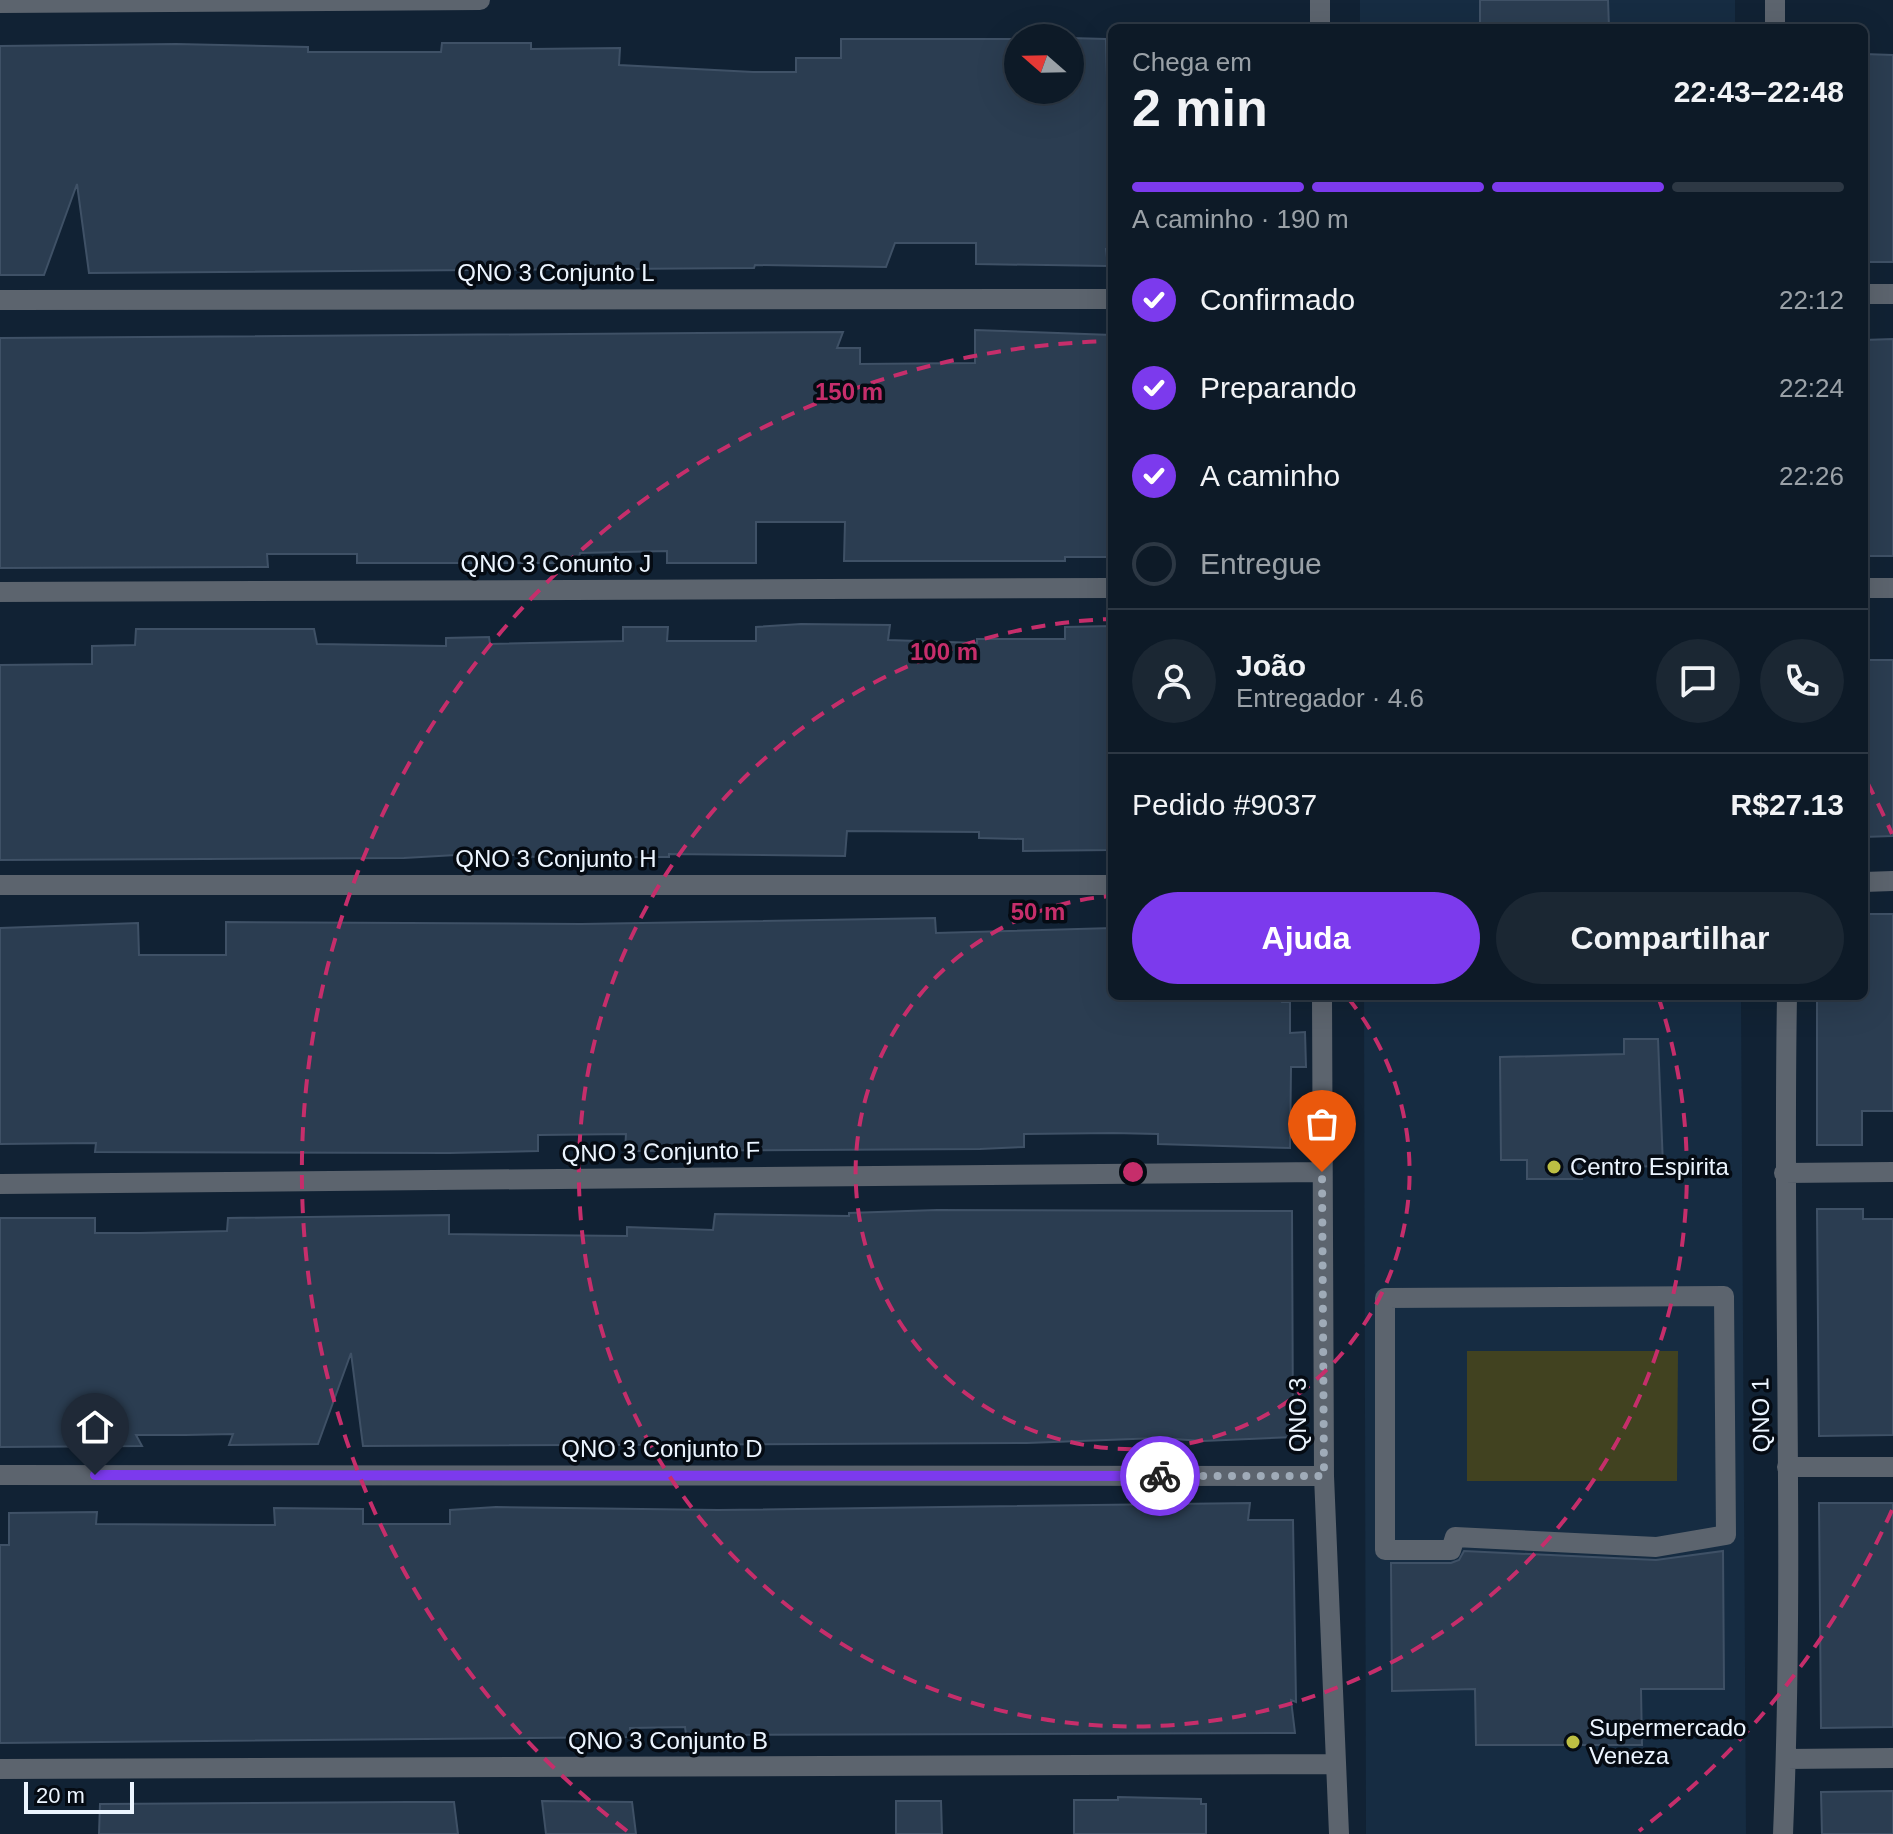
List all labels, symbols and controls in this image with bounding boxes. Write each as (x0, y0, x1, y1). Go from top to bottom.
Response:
north arrow (1004, 24, 1084, 104)
map controls (1004, 24, 1084, 104)
text: Chega em (1132, 47, 1252, 77)
text: 22:43–22:48 (1674, 75, 1844, 108)
text: 2 min (1132, 79, 1268, 137)
text: A caminho · 190 m (1132, 204, 1349, 234)
street label: QNO 3 Conjunto L (457, 259, 655, 286)
icon: check (1132, 278, 1176, 322)
text: Confirmado (1200, 283, 1355, 316)
text: 22:12 (1779, 285, 1844, 315)
icon: check (1132, 366, 1176, 410)
text: Preparando (1200, 371, 1357, 404)
text: 22:24 (1779, 373, 1844, 403)
text: 150 m (815, 378, 883, 405)
icon: check (1132, 454, 1176, 498)
text: A caminho (1200, 459, 1340, 492)
text: 22:26 (1779, 461, 1844, 491)
text: Entregue (1200, 547, 1322, 580)
street label: QNO 3 Conunto J (461, 550, 651, 577)
text: 100 m (910, 638, 978, 665)
button: person (1132, 639, 1216, 723)
button: chat (1656, 639, 1740, 723)
button: phone (1760, 639, 1844, 723)
text: João (1236, 649, 1306, 682)
text: Entregador · 4.6 (1236, 683, 1424, 713)
text: Pedido #9037 (1132, 788, 1317, 821)
text: R$27.13 (1731, 788, 1844, 821)
street label: QNO 3 Conjunto H (455, 845, 657, 872)
button: Ajuda (1132, 892, 1480, 984)
button: Compartilhar (1496, 892, 1844, 984)
text: 50 m (1011, 898, 1065, 925)
pin (1288, 1090, 1356, 1172)
icon: bag (1300, 1102, 1344, 1146)
street label: QNO 3 Conjunto F (561, 1136, 761, 1167)
place label: Centro Espirita (1570, 1153, 1729, 1180)
centre of rings (1119, 1158, 1147, 1186)
marker: Centro Espirita (1545, 1158, 1563, 1176)
street label: QNO 1 (1746, 1377, 1775, 1453)
street label: QNO 3 (1284, 1378, 1311, 1452)
pin (61, 1393, 129, 1475)
icon: home (73, 1405, 117, 1449)
street label: QNO 3 Conjunto D (561, 1435, 763, 1462)
courier (1120, 1436, 1200, 1516)
icon: bike (1138, 1454, 1182, 1498)
place label: Supermercado Veneza (1589, 1714, 1746, 1769)
street label: QNO 3 Conjunto B (568, 1727, 768, 1754)
marker: Supermercado Veneza (1564, 1733, 1582, 1751)
scale bar (24, 1778, 134, 1814)
text: 20 m (36, 1783, 85, 1808)

